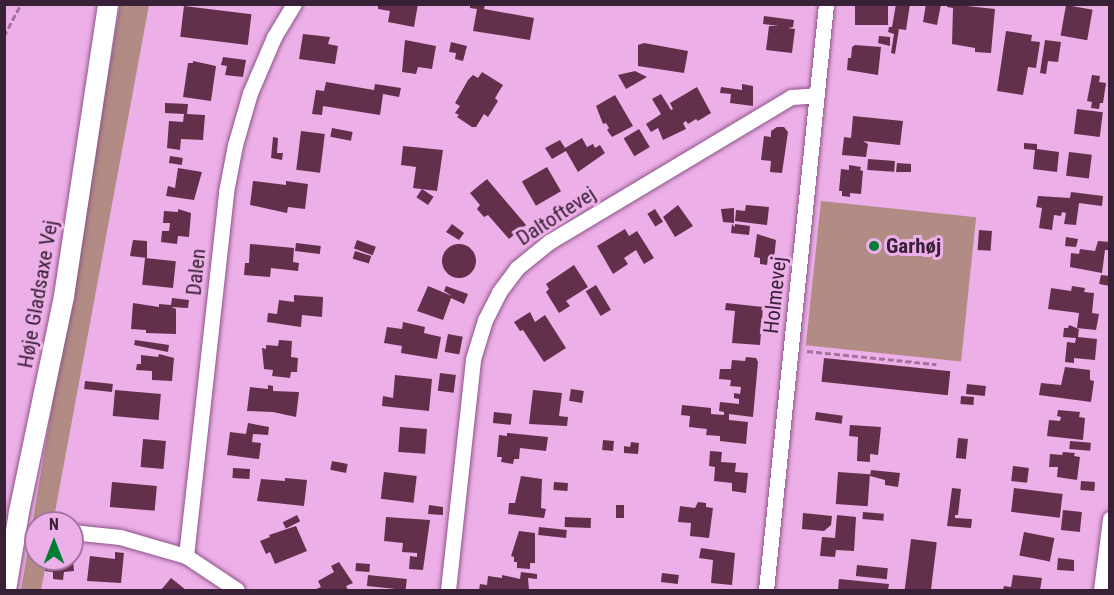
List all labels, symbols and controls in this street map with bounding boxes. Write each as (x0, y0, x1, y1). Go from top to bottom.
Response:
street label: Daltoftevej (512, 181, 600, 251)
street label: Høje Gladsaxe Vej (13, 218, 63, 370)
place label: Garhøj (886, 233, 941, 259)
marker: Garhøj (867, 239, 881, 253)
street label: Dalen (181, 247, 211, 297)
street label: Holmevej (758, 255, 792, 335)
north arrow (24, 511, 84, 571)
text: N (49, 515, 59, 534)

